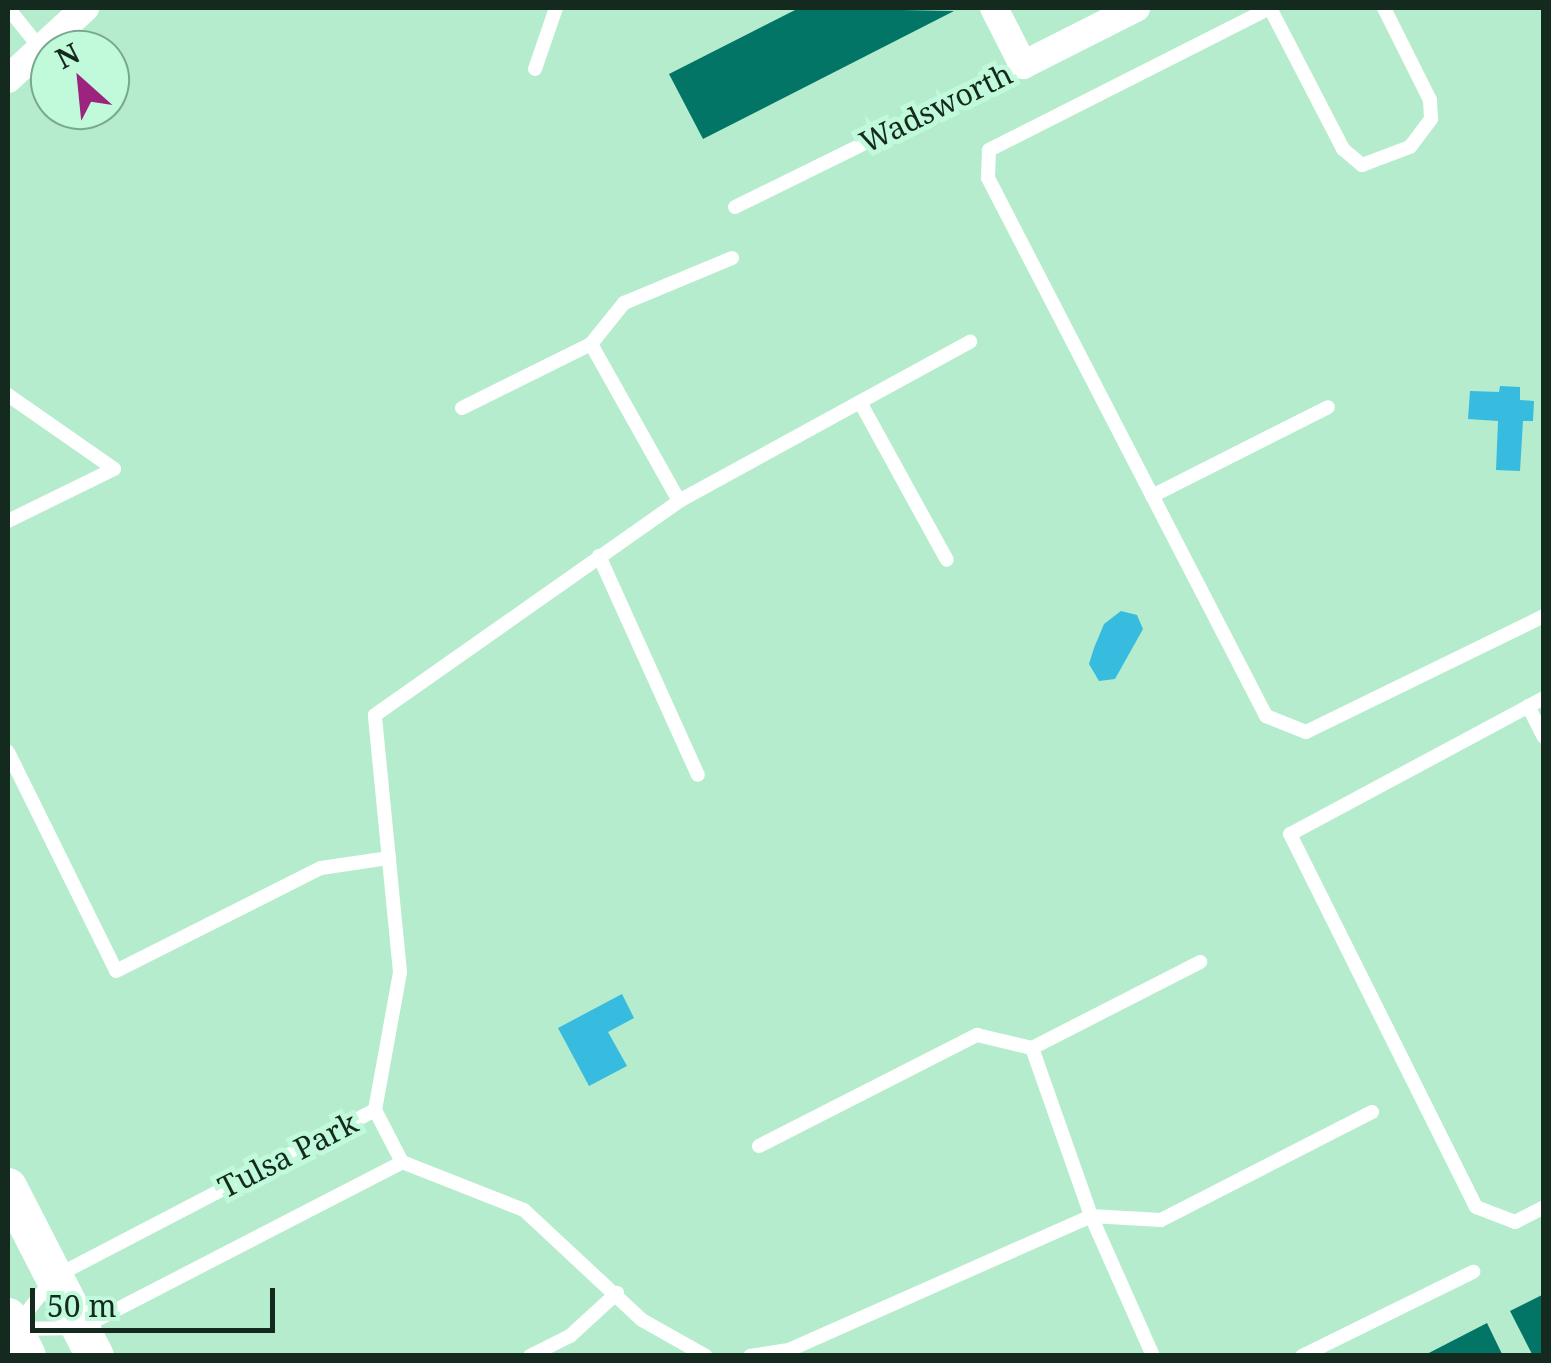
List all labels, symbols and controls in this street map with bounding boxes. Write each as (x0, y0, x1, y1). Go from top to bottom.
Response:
north arrow (30, 30, 130, 130)
text: N (49, 33, 86, 77)
street label: Wadsworth (854, 56, 1018, 160)
street label: Tulsa Park (212, 1105, 364, 1205)
scale bar (35, 1268, 280, 1330)
text: 50 m (47, 1285, 117, 1326)

